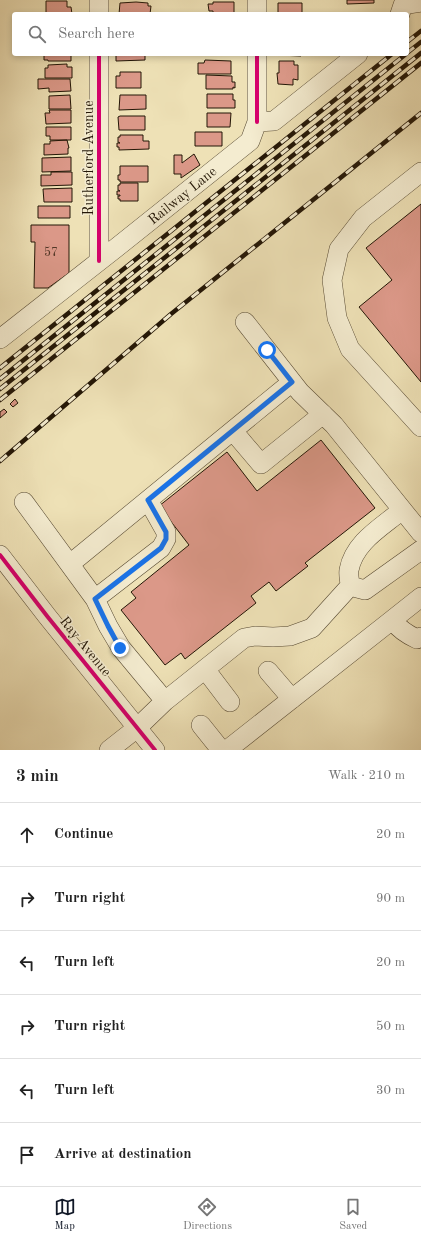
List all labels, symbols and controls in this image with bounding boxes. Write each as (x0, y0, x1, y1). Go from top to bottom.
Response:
search box (12, 12, 409, 56)
icon: search (26, 23, 48, 45)
text: Search here (58, 27, 135, 42)
street label: Rutherford Avenue (82, 100, 96, 216)
street label: Railway Lane (146, 164, 219, 227)
house number: 57 (44, 246, 58, 259)
route start (258, 341, 276, 359)
street label: Ray Avenue (57, 614, 113, 679)
route end (111, 639, 129, 657)
text: 3 min (16, 768, 59, 785)
text: Walk · 210 m (328, 769, 405, 782)
icon: ahead (16, 824, 38, 846)
text: Continue (54, 827, 113, 842)
text: 20 m (376, 828, 405, 841)
icon: right (16, 888, 38, 910)
text: Turn right (54, 891, 125, 906)
text: 90 m (376, 892, 405, 905)
icon: left (16, 952, 38, 974)
text: Turn left (54, 955, 114, 970)
text: 20 m (376, 956, 405, 969)
icon: right (16, 1016, 38, 1038)
text: Turn right (54, 1019, 125, 1034)
text: 50 m (376, 1020, 405, 1033)
icon: left (16, 1080, 38, 1102)
text: Turn left (54, 1083, 114, 1098)
text: 30 m (376, 1084, 405, 1097)
icon: arrive (16, 1144, 38, 1166)
text: Arrive at destination (54, 1147, 192, 1162)
tab: Map (54, 1196, 76, 1234)
tab: Directions (183, 1196, 232, 1234)
tab: Saved (339, 1196, 367, 1234)

